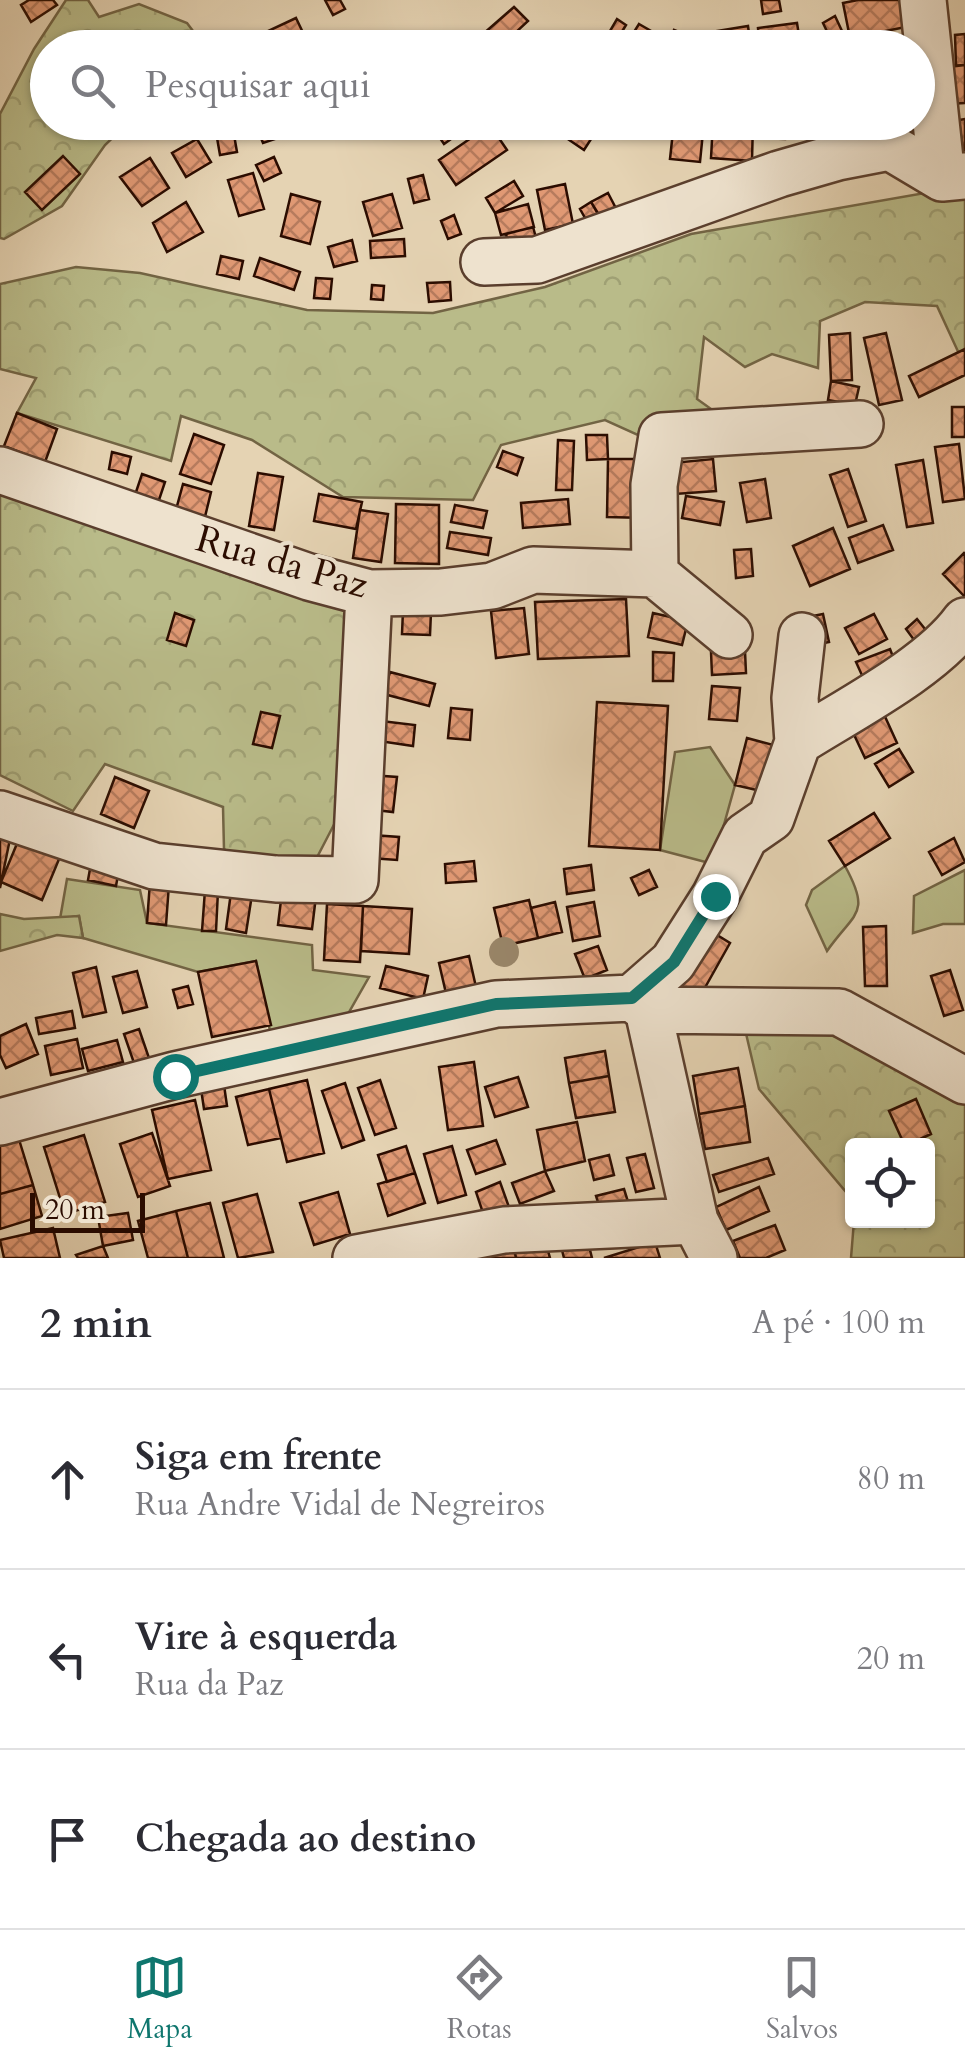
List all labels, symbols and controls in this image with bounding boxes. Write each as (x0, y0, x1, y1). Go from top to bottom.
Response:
search box (30, 30, 935, 140)
icon: search (65, 58, 120, 113)
text: Pesquisar aqui (145, 59, 371, 111)
street label: Rua da Paz (190, 513, 374, 611)
route end (693, 874, 739, 920)
route start (153, 1054, 199, 1100)
map controls (845, 1138, 935, 1228)
button: locate (845, 1138, 935, 1228)
scale bar (30, 1188, 145, 1232)
text: 20 m (45, 1191, 105, 1229)
text: 2 min (40, 1295, 152, 1352)
text: A pé · 100 m (752, 1301, 925, 1345)
text: Siga em frente (135, 1431, 382, 1483)
icon: ahead (40, 1452, 95, 1507)
text: 80 m (857, 1457, 925, 1501)
text: Rua Andre Vidal de Negreiros (135, 1483, 545, 1527)
text: Vire à esquerda (135, 1611, 397, 1663)
icon: left (40, 1632, 95, 1687)
text: 20 m (857, 1637, 925, 1681)
text: Rua da Paz (135, 1663, 284, 1707)
icon: arrive (40, 1812, 95, 1867)
text: Chegada ao destino (135, 1813, 476, 1865)
tab: Mapa (127, 1950, 193, 2048)
tab: Rotas (447, 1950, 512, 2048)
tab: Salvos (766, 1950, 838, 2048)

